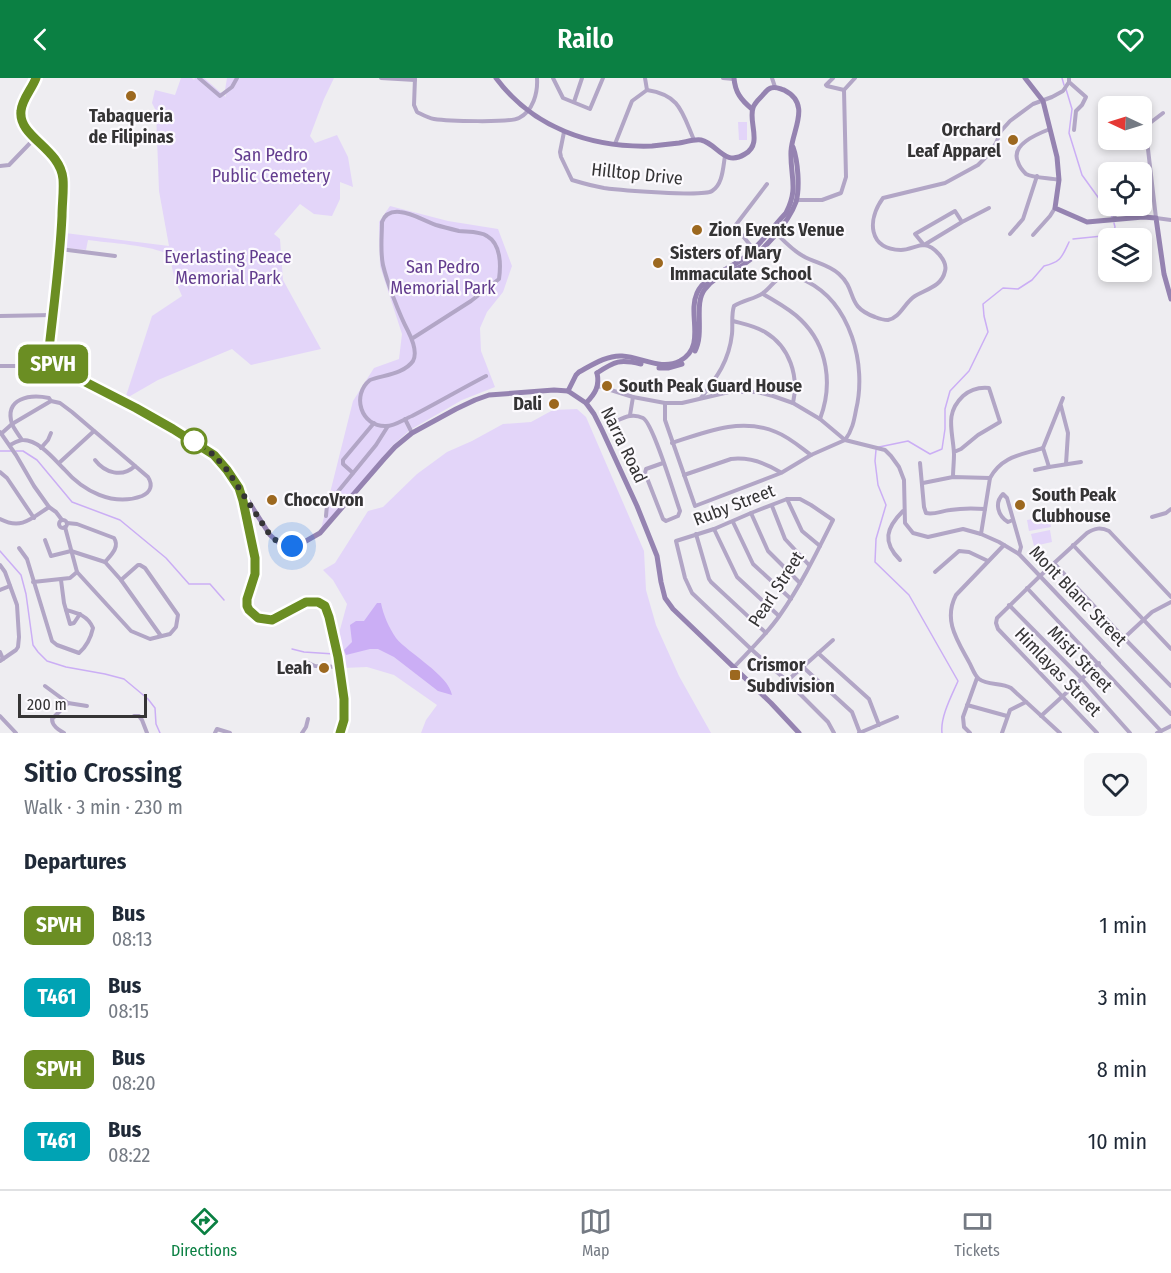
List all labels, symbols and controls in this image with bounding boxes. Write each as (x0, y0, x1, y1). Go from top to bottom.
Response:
icon: back (24, 23, 57, 56)
text: Railo (557, 23, 614, 55)
icon: heart (1114, 23, 1147, 56)
marker: Tabaqueria de Filipinas (124, 89, 138, 103)
north arrow (1098, 96, 1152, 150)
map controls (1098, 96, 1152, 282)
place label: Tabaqueria de Filipinas (88, 105, 174, 148)
place label: Orchard Leaf Apparel (907, 119, 1001, 162)
marker: Orchard Leaf Apparel (1006, 133, 1020, 147)
park label: San Pedro Public Cemetery (212, 144, 330, 187)
street label: Hilltop Drive (590, 158, 684, 190)
button: locate (1098, 162, 1152, 216)
place label: Zion Events Venue (709, 219, 844, 241)
marker: Zion Events Venue (690, 223, 704, 237)
button: layers (1098, 228, 1152, 282)
place label: Sisters of Mary Immaculate School (670, 242, 812, 285)
park label: Everlasting Peace Memorial Park (164, 246, 292, 289)
park label: San Pedro Memorial Park (390, 256, 496, 299)
marker: Sisters of Mary Immaculate School (651, 256, 665, 270)
line badge: SPVH (11, 344, 95, 384)
text: SPVH (30, 351, 76, 377)
place label: South Peak Guard House (619, 375, 802, 397)
marker: South Peak Guard House (600, 379, 614, 393)
place label: Dali (513, 393, 542, 415)
marker: Dali (547, 397, 561, 411)
street label: Narra Road (596, 403, 652, 487)
unlabelled marker (181, 428, 207, 454)
street label: Ruby Street (690, 479, 778, 531)
place label: South Peak Clubhouse (1032, 484, 1117, 527)
place label: ChocoVron (284, 489, 364, 511)
marker: ChocoVron (265, 493, 279, 507)
marker: South Peak Clubhouse (1013, 498, 1027, 512)
your location (277, 531, 307, 561)
street label: Mont Blanc Street (1025, 541, 1131, 651)
street label: Pearl Street (743, 547, 809, 631)
street label: Misti Street (1043, 621, 1117, 697)
street label: Himlayas Street (1010, 623, 1106, 721)
place label: Crismor Subdivision (747, 654, 835, 697)
place label: Leah (277, 657, 312, 679)
marker: Leah (317, 661, 331, 675)
marker: Crismor Subdivision (728, 668, 742, 682)
scale bar (18, 691, 147, 718)
text: 200 m (27, 695, 67, 714)
button: heart (1084, 753, 1147, 816)
text: Sitio Crossing (24, 756, 182, 789)
text: Walk · 3 min · 230 m (24, 795, 183, 819)
text: Departures (24, 848, 126, 875)
text: Bus (112, 900, 145, 927)
text: SPVH (36, 912, 82, 938)
text: 1 min (1099, 912, 1147, 939)
text: 08:13 (112, 927, 152, 951)
text: Bus (108, 972, 141, 999)
text: T461 (38, 984, 76, 1010)
text: 3 min (1098, 984, 1147, 1011)
text: 08:15 (108, 999, 149, 1023)
text: Bus (112, 1044, 145, 1071)
text: SPVH (36, 1056, 82, 1082)
text: 8 min (1097, 1056, 1147, 1083)
text: 08:20 (112, 1071, 156, 1095)
text: Bus (108, 1116, 141, 1143)
text: T461 (38, 1128, 76, 1154)
text: 10 min (1088, 1128, 1147, 1155)
text: 08:22 (108, 1143, 150, 1167)
tab: Directions (171, 1205, 237, 1260)
tab: Map (579, 1205, 612, 1260)
tab: Tickets (954, 1205, 1000, 1260)

